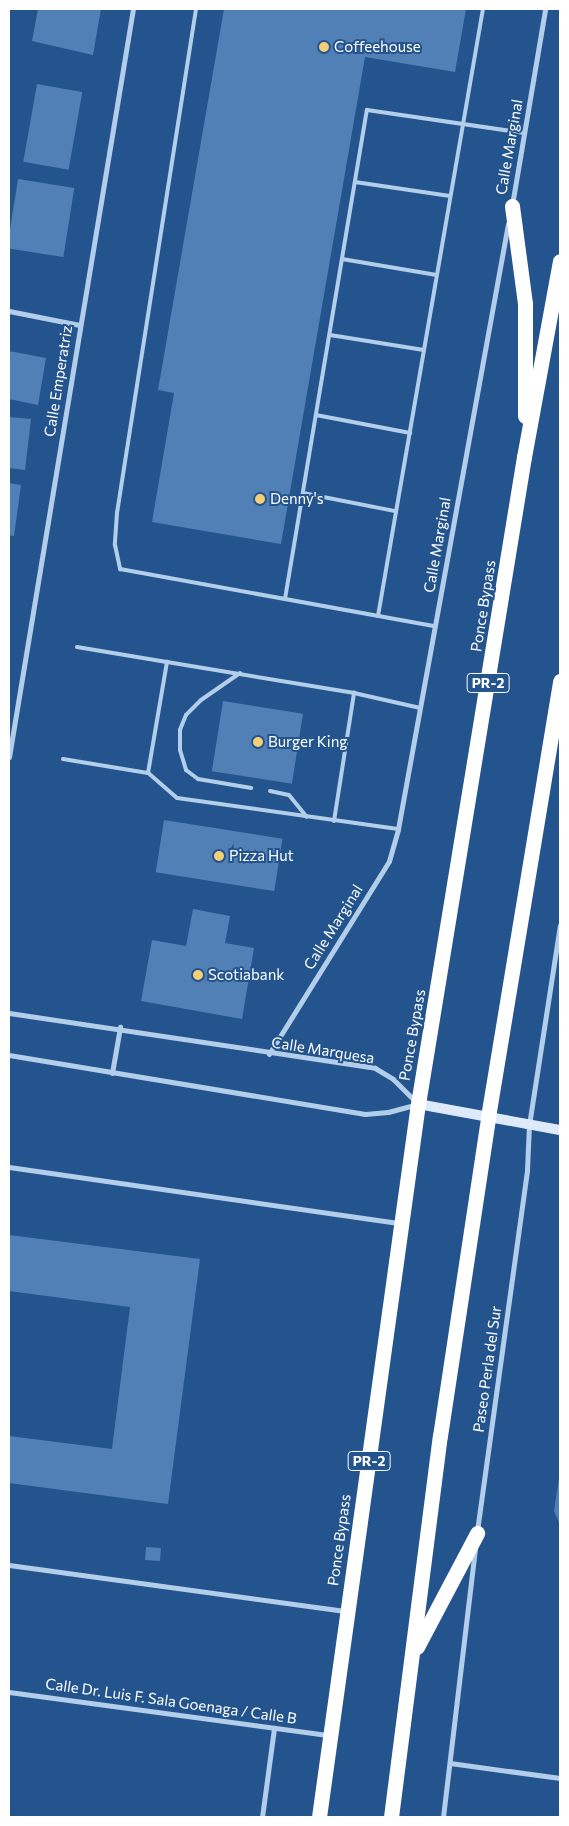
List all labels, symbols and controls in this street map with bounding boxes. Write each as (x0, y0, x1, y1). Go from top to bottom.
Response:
place label: Coffeehouse (334, 38, 421, 56)
marker: Coffeehouse (318, 41, 330, 53)
street label: Calle Marginal (492, 98, 526, 196)
street label: Calle Emperatriz (40, 324, 76, 438)
place label: Denny's (270, 490, 324, 508)
marker: Denny's (254, 493, 266, 505)
street label: Calle Marginal (420, 496, 454, 594)
street label: Ponce Bypass (467, 559, 499, 653)
road number: PR-2 (466, 671, 510, 694)
place label: Burger King (268, 733, 347, 751)
marker: Burger King (252, 736, 264, 748)
place label: Pizza Hut (229, 847, 294, 865)
marker: Pizza Hut (213, 850, 225, 862)
street label: Calle Marginal (300, 881, 366, 973)
place label: Scotiabank (208, 966, 284, 984)
marker: Scotiabank (192, 969, 204, 981)
street label: Ponce Bypass (395, 988, 429, 1082)
street label: Calle Marquesa (270, 1033, 376, 1067)
street label: Paseo Perla del Sur (469, 1304, 505, 1434)
road number: PR-2 (346, 1450, 392, 1472)
street label: Ponce Bypass (324, 1493, 354, 1587)
street label: Calle Dr. Luis F. Sala Goenaga / Calle B (44, 1674, 298, 1728)

